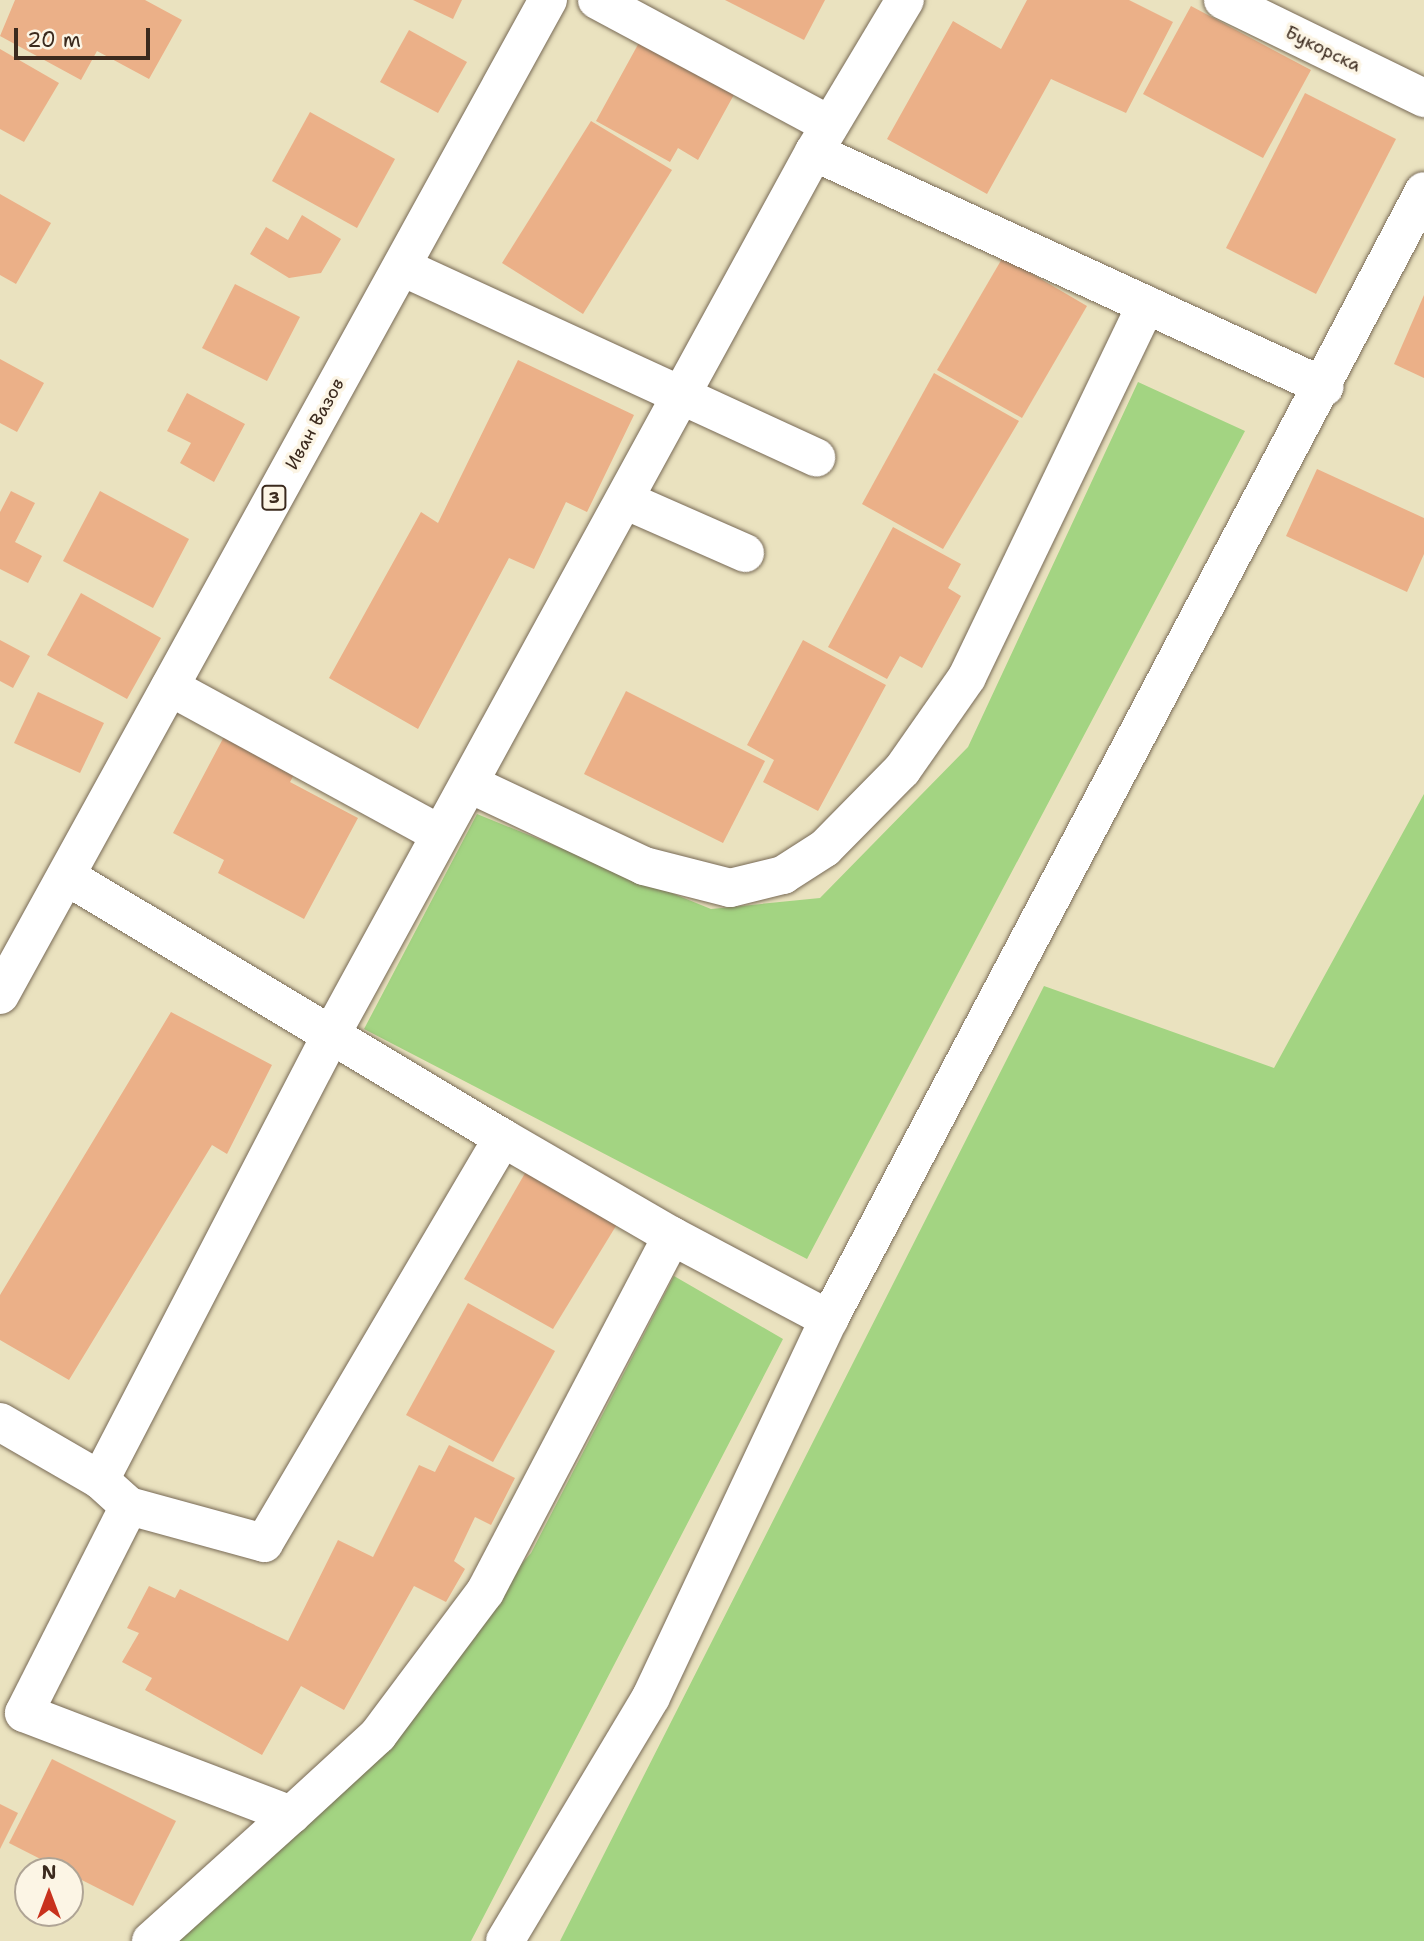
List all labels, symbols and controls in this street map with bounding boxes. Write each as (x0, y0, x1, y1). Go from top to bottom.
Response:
scale bar (18, 14, 154, 58)
street label: Букорска (1282, 21, 1364, 77)
text: 20 m (27, 26, 81, 54)
street label: Иван Вазов (281, 374, 349, 474)
road number: 3 (260, 485, 288, 510)
north arrow (14, 1857, 84, 1927)
text: N (41, 1860, 57, 1885)

